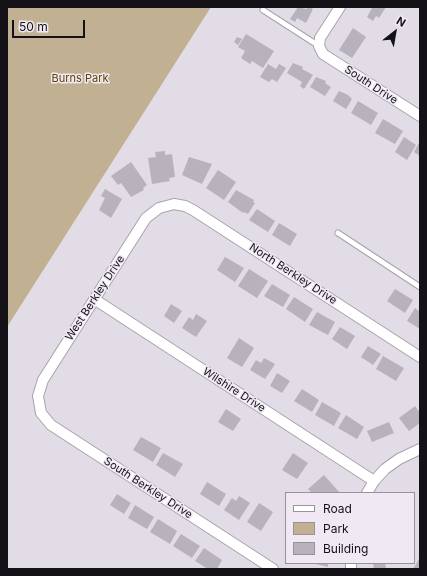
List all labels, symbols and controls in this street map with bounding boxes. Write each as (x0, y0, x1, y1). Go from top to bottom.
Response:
scale bar (14, 12, 87, 38)
north arrow (375, 12, 415, 52)
text: N (394, 14, 408, 30)
text: 50 m (19, 19, 48, 34)
street label: South Drive (342, 63, 400, 107)
park label: Burns Park (52, 72, 108, 86)
street label: North Berkley Drive (247, 241, 339, 307)
street label: West Berkley Drive (63, 253, 127, 343)
street label: Wilshire Drive (200, 365, 268, 415)
street label: South Berkley Drive (101, 454, 195, 522)
legend (285, 492, 415, 564)
text: Road (323, 501, 352, 516)
text: Park (323, 521, 349, 536)
text: Building (323, 541, 368, 556)

